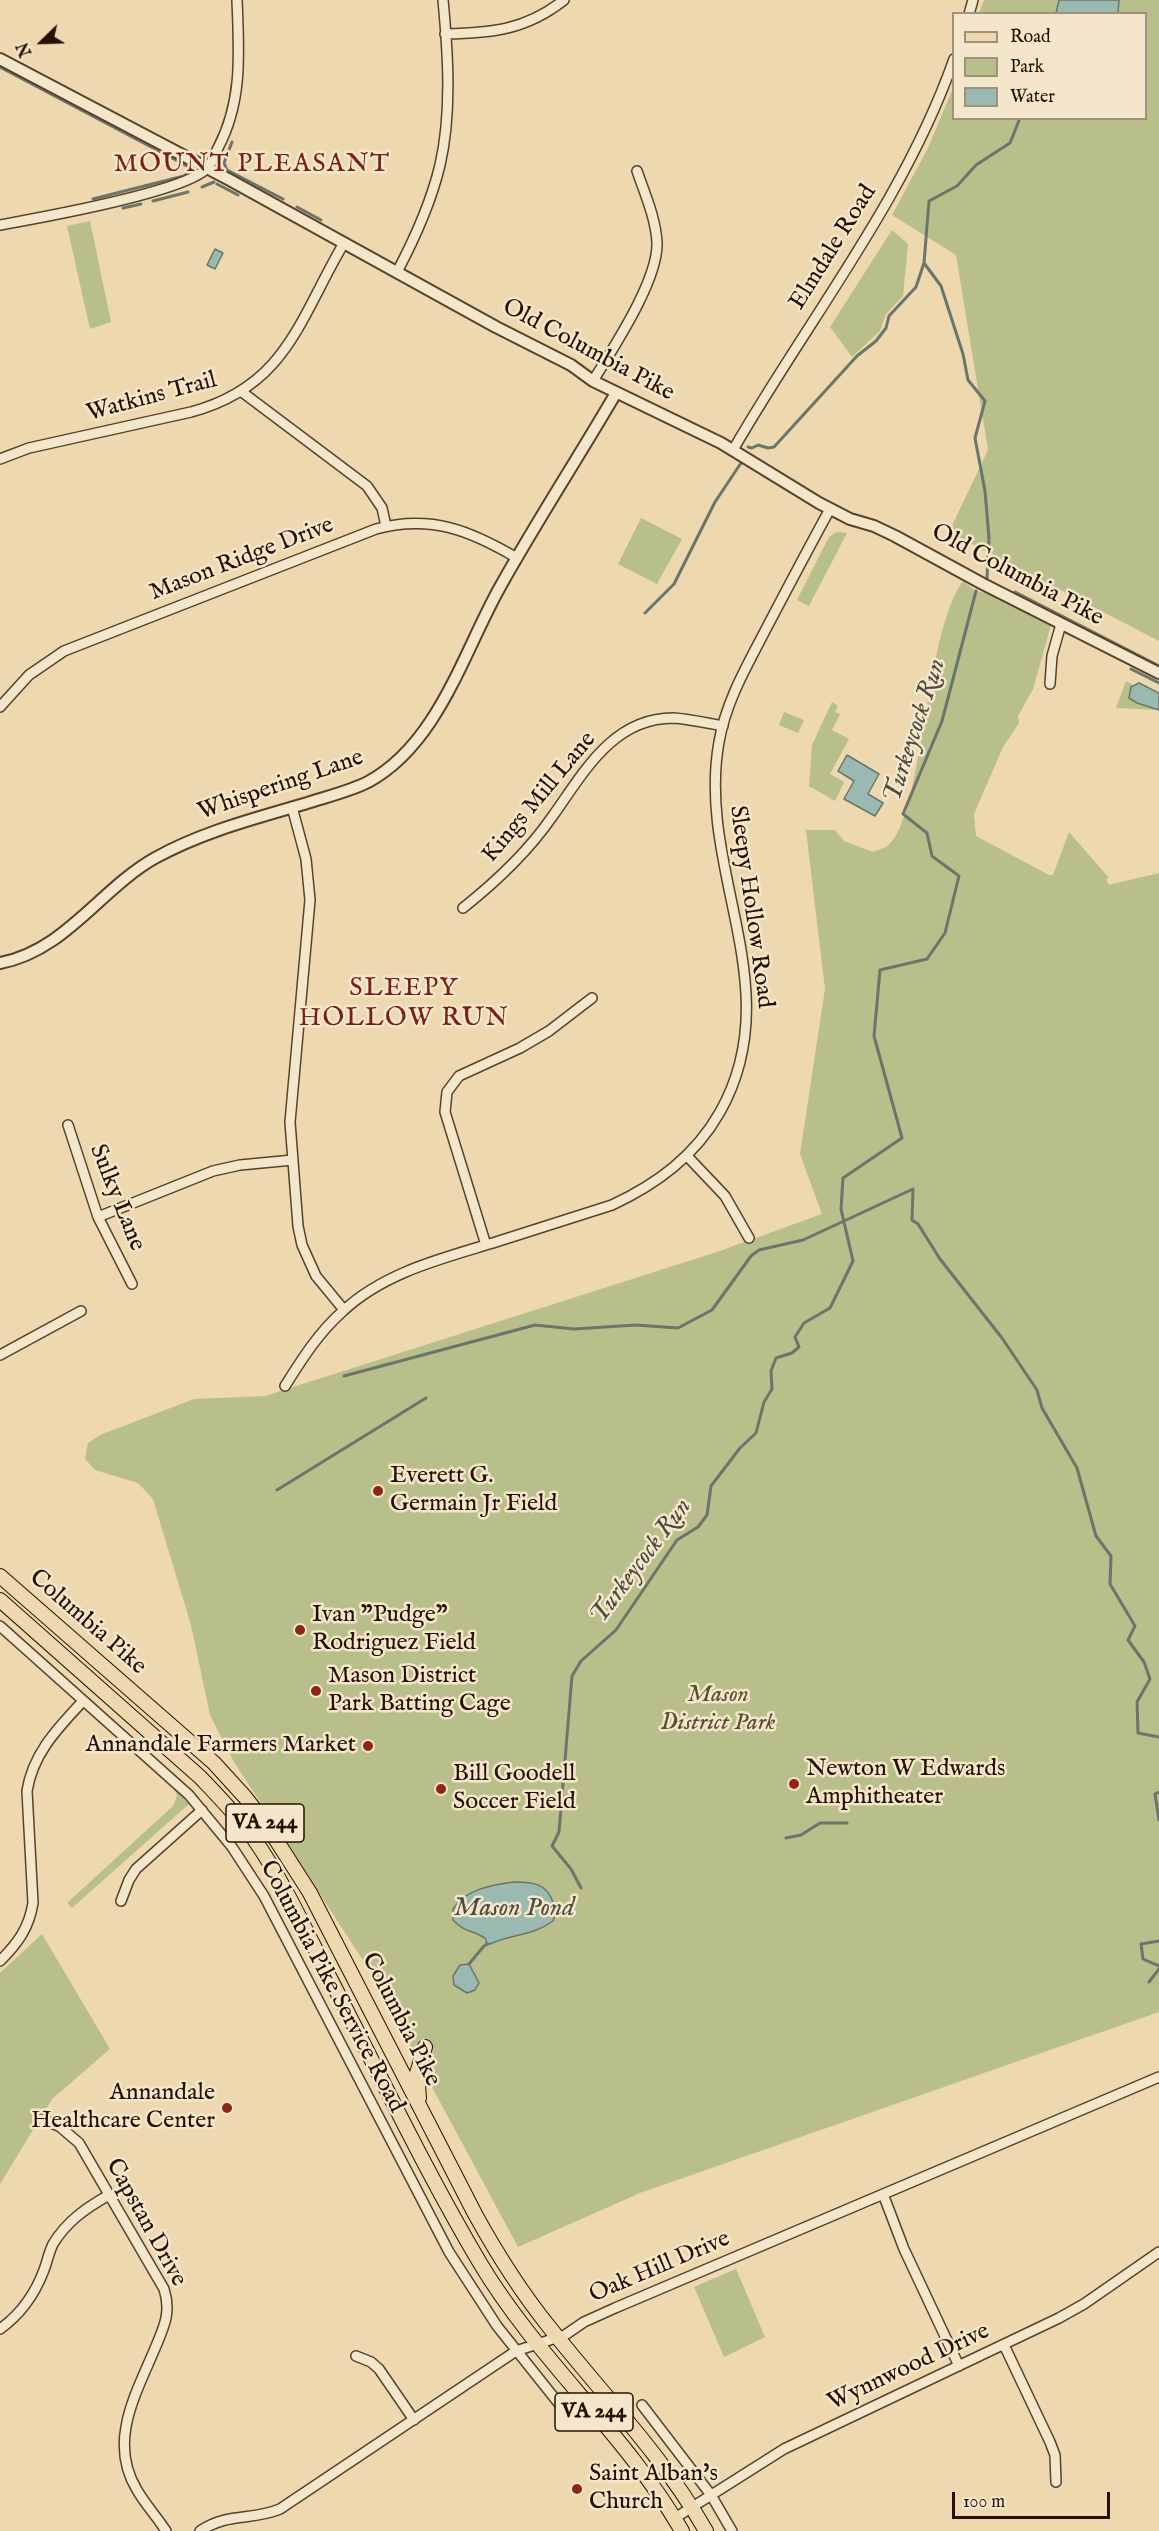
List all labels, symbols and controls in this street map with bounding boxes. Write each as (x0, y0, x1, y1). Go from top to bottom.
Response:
north arrow (12, 12, 72, 72)
legend (952, 12, 1147, 120)
text: Road (1010, 26, 1051, 49)
text: N (14, 39, 37, 59)
text: Park (1010, 56, 1044, 79)
text: Water (1010, 86, 1055, 109)
district label: MOUNT PLEASANT (114, 150, 390, 182)
street label: Elmdale Road (784, 180, 884, 316)
street label: Old Columbia Pike (497, 294, 679, 408)
street label: Watkins Trail (84, 367, 220, 429)
street label: Mason Ridge Drive (146, 512, 338, 608)
street label: Old Columbia Pike (926, 519, 1108, 633)
water label: Turkeycock Run (878, 655, 954, 807)
street label: Kings Mill Lane (477, 727, 603, 869)
street label: Whispering Lane (194, 744, 368, 828)
street label: Sleepy Hollow Road (722, 804, 778, 1010)
district label: SLEEPY HOLLOW RUN (299, 974, 509, 1036)
street label: Sulky Lane (82, 1140, 150, 1256)
place label: Everett G. Germain Jr Field (390, 1463, 557, 1519)
marker: Everett G. Germain Jr Field (371, 1484, 385, 1498)
water label: Turkeycock Run (585, 1493, 699, 1631)
street label: Columbia Pike (22, 1564, 152, 1682)
place label: Ivan "Pudge" Rodriguez Field (312, 1602, 476, 1658)
marker: Ivan "Pudge" Rodriguez Field (293, 1623, 307, 1637)
place label: Mason District Park Batting Cage (328, 1663, 511, 1719)
park label: Mason District Park (661, 1682, 775, 1738)
marker: Mason District Park Batting Cage (309, 1684, 323, 1698)
place label: Annandale Farmers Market (86, 1732, 356, 1760)
marker: Annandale Farmers Market (361, 1739, 375, 1753)
place label: Newton W Edwards Amphitheater (806, 1756, 1005, 1812)
place label: Bill Goodell Soccer Field (453, 1761, 576, 1817)
marker: Newton W Edwards Amphitheater (787, 1777, 801, 1791)
marker: Bill Goodell Soccer Field (434, 1782, 448, 1796)
road number: VA 244 (226, 1804, 304, 1842)
street label: Columbia Pike Service Road (252, 1856, 410, 2118)
water label: Mason Pond (454, 1894, 574, 1926)
street label: Columbia Pike (354, 1948, 446, 2092)
place label: Annandale Healthcare Center (31, 2080, 215, 2136)
marker: Annandale Healthcare Center (220, 2101, 234, 2115)
street label: Capstan Drive (98, 2154, 192, 2292)
street label: Oak Hill Drive (585, 2226, 735, 2310)
street label: Wynnwood Drive (824, 2318, 994, 2418)
road number: VA 244 (555, 2393, 633, 2431)
place label: Saint Alban's Church (589, 2461, 718, 2517)
scale bar (955, 2480, 1112, 2518)
marker: Saint Alban's Church (570, 2482, 584, 2496)
text: 100 m (963, 2491, 1005, 2514)

